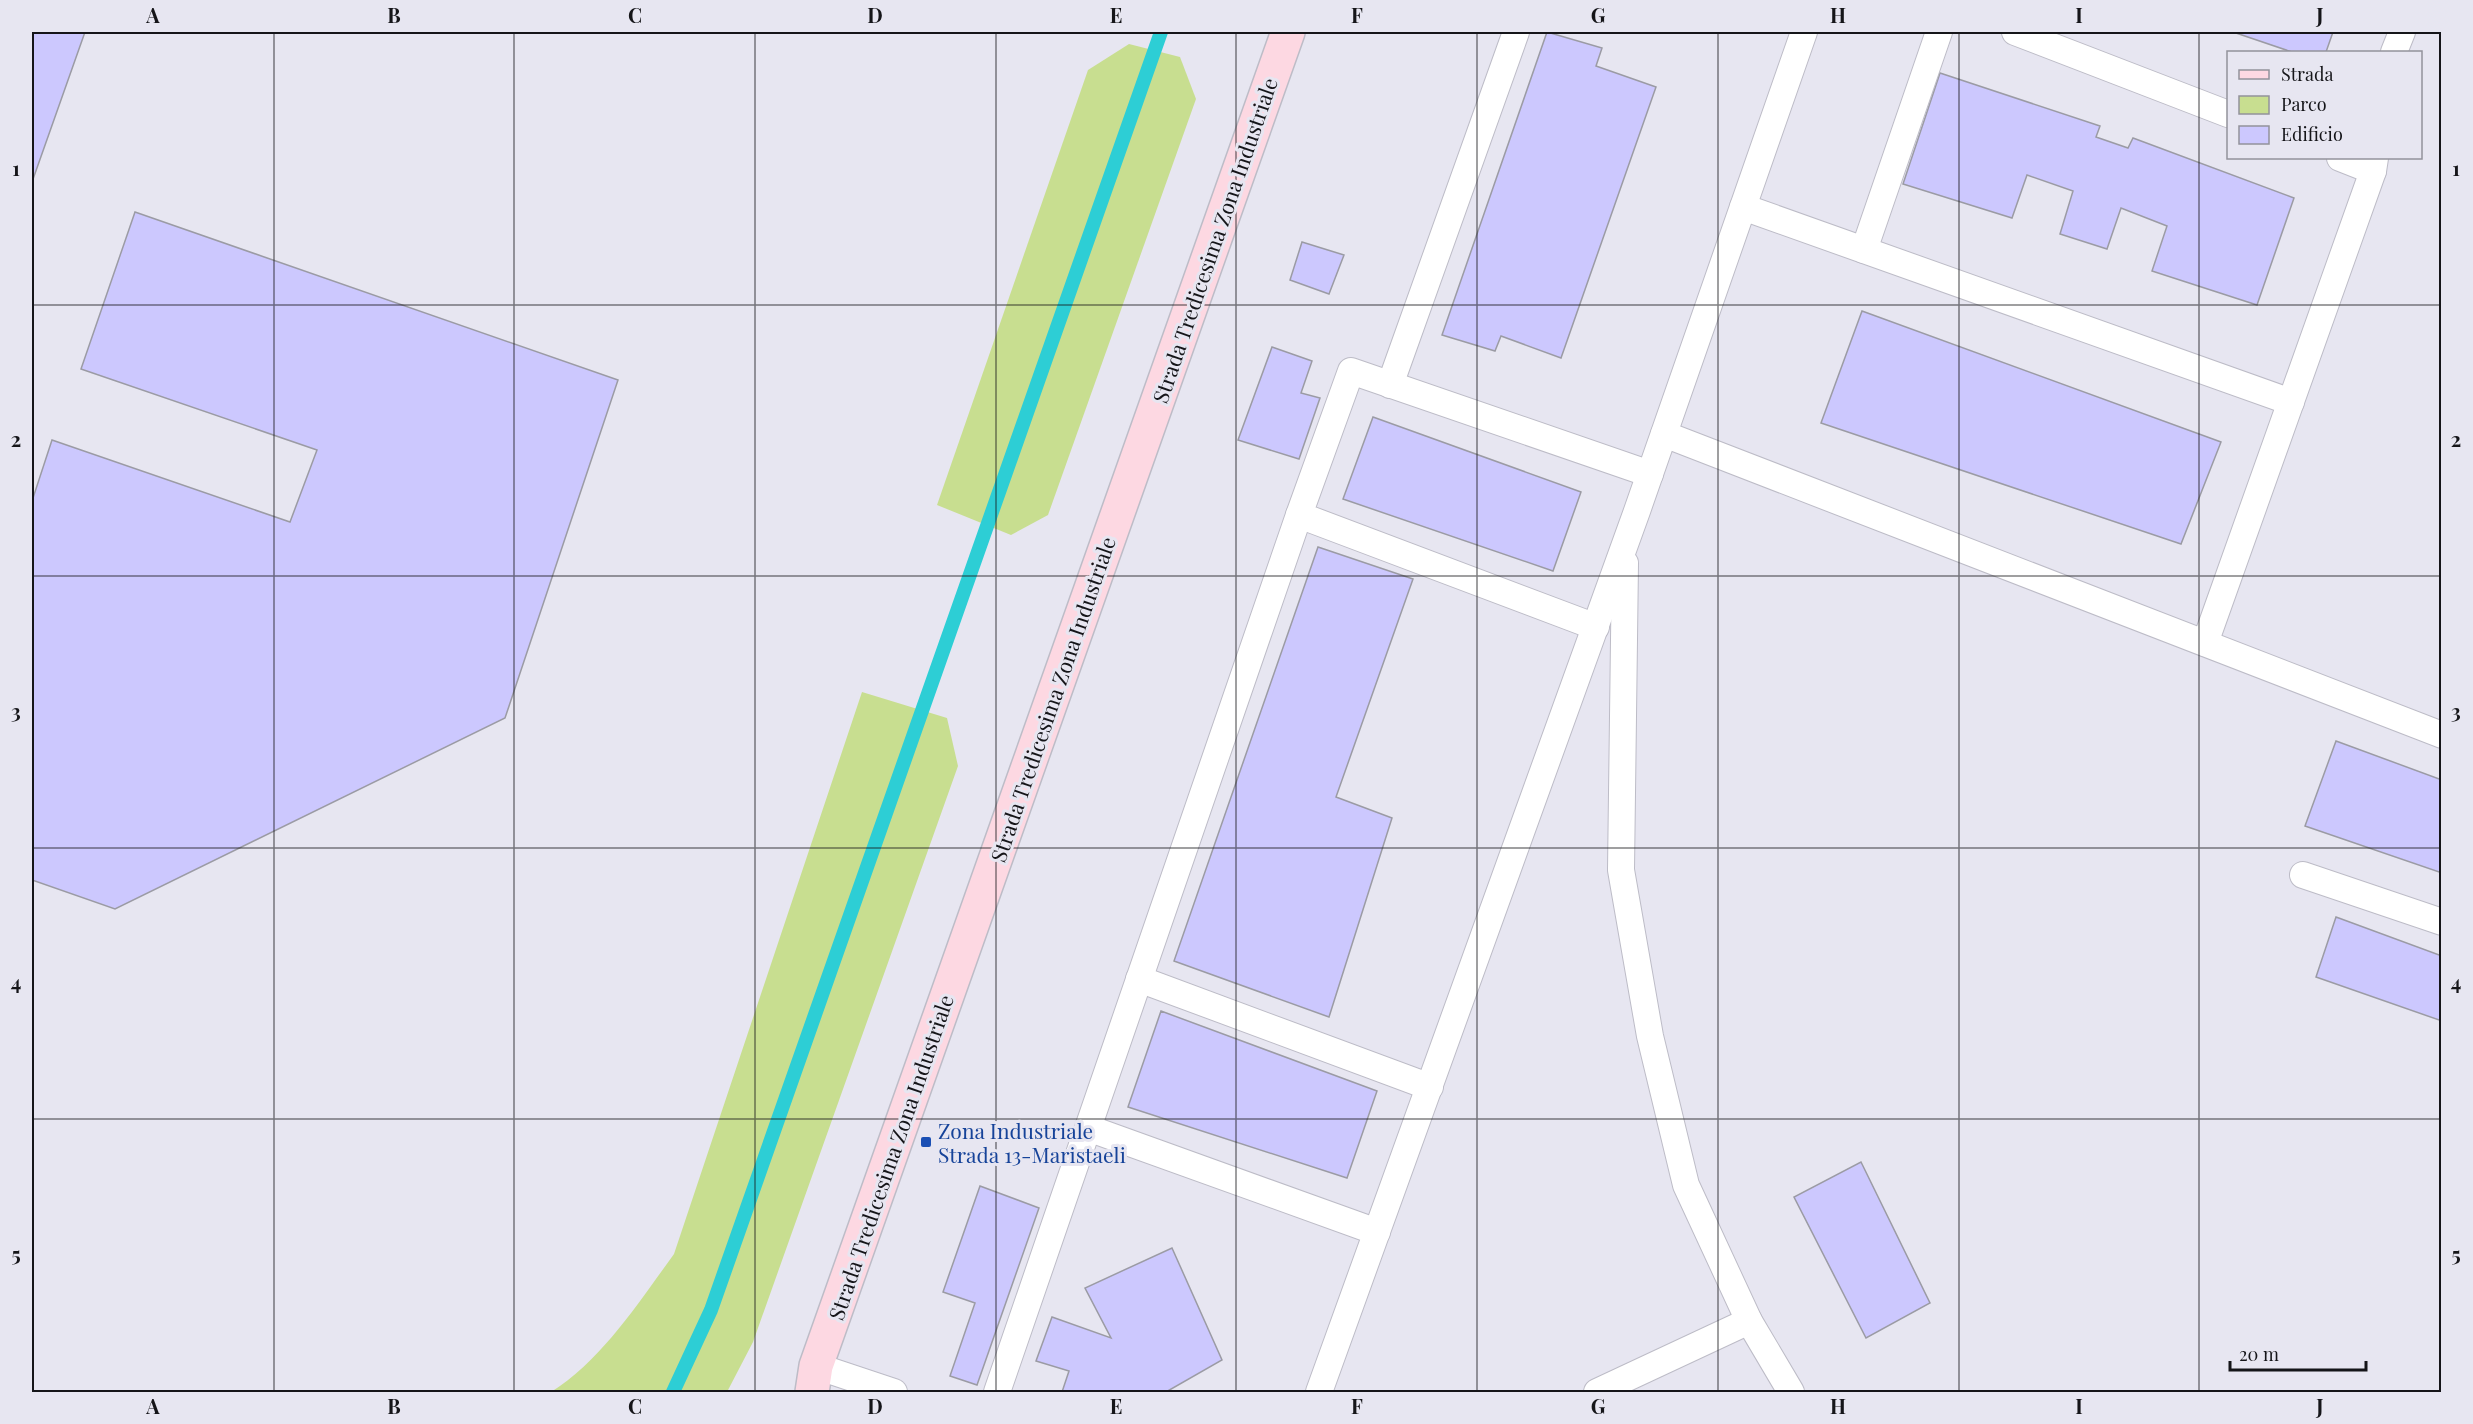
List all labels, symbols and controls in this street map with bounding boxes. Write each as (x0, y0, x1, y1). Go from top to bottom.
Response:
text: A (145, 1, 160, 28)
text: B (387, 1, 401, 28)
text: C (628, 1, 642, 28)
text: D (867, 1, 883, 28)
text: E (1110, 1, 1122, 28)
text: F (1351, 1, 1363, 28)
text: G (1591, 1, 1606, 28)
text: H (1830, 1, 1846, 28)
text: I (2075, 1, 2083, 28)
text: J (2315, 1, 2324, 28)
legend (2227, 51, 2422, 159)
text: Strada (2281, 62, 2334, 86)
street label: Strada Tredicesima Zona Industriale (1145, 74, 1283, 406)
text: Parco (2281, 92, 2327, 116)
text: Edificio (2281, 122, 2343, 146)
text: 1 (12, 154, 20, 181)
text: 1 (2452, 154, 2460, 181)
text: 2 (11, 425, 21, 452)
text: 2 (2451, 425, 2461, 452)
street label: Strada Tredicesima Zona Industriale (983, 533, 1121, 865)
text: 3 (11, 697, 21, 724)
text: 3 (2451, 697, 2461, 724)
text: 4 (11, 968, 21, 995)
text: 4 (2451, 968, 2461, 995)
street label: Strada Tredicesima Zona Industriale (821, 991, 959, 1323)
place label: Zona Industriale Strada 13-Maristaeli (938, 1116, 1126, 1168)
marker: Zona Industriale Strada 13-Maristaeli (919, 1135, 933, 1149)
text: 5 (11, 1240, 21, 1267)
text: 5 (2451, 1240, 2461, 1267)
scale bar (2230, 1334, 2366, 1372)
text: 20 m (2239, 1342, 2279, 1366)
text: A (145, 1392, 160, 1419)
text: B (387, 1392, 401, 1419)
text: C (628, 1392, 642, 1419)
text: D (867, 1392, 883, 1419)
text: E (1110, 1392, 1122, 1419)
text: F (1351, 1392, 1363, 1419)
text: G (1591, 1392, 1606, 1419)
text: H (1830, 1392, 1846, 1419)
text: I (2075, 1392, 2083, 1419)
text: J (2315, 1392, 2324, 1419)

